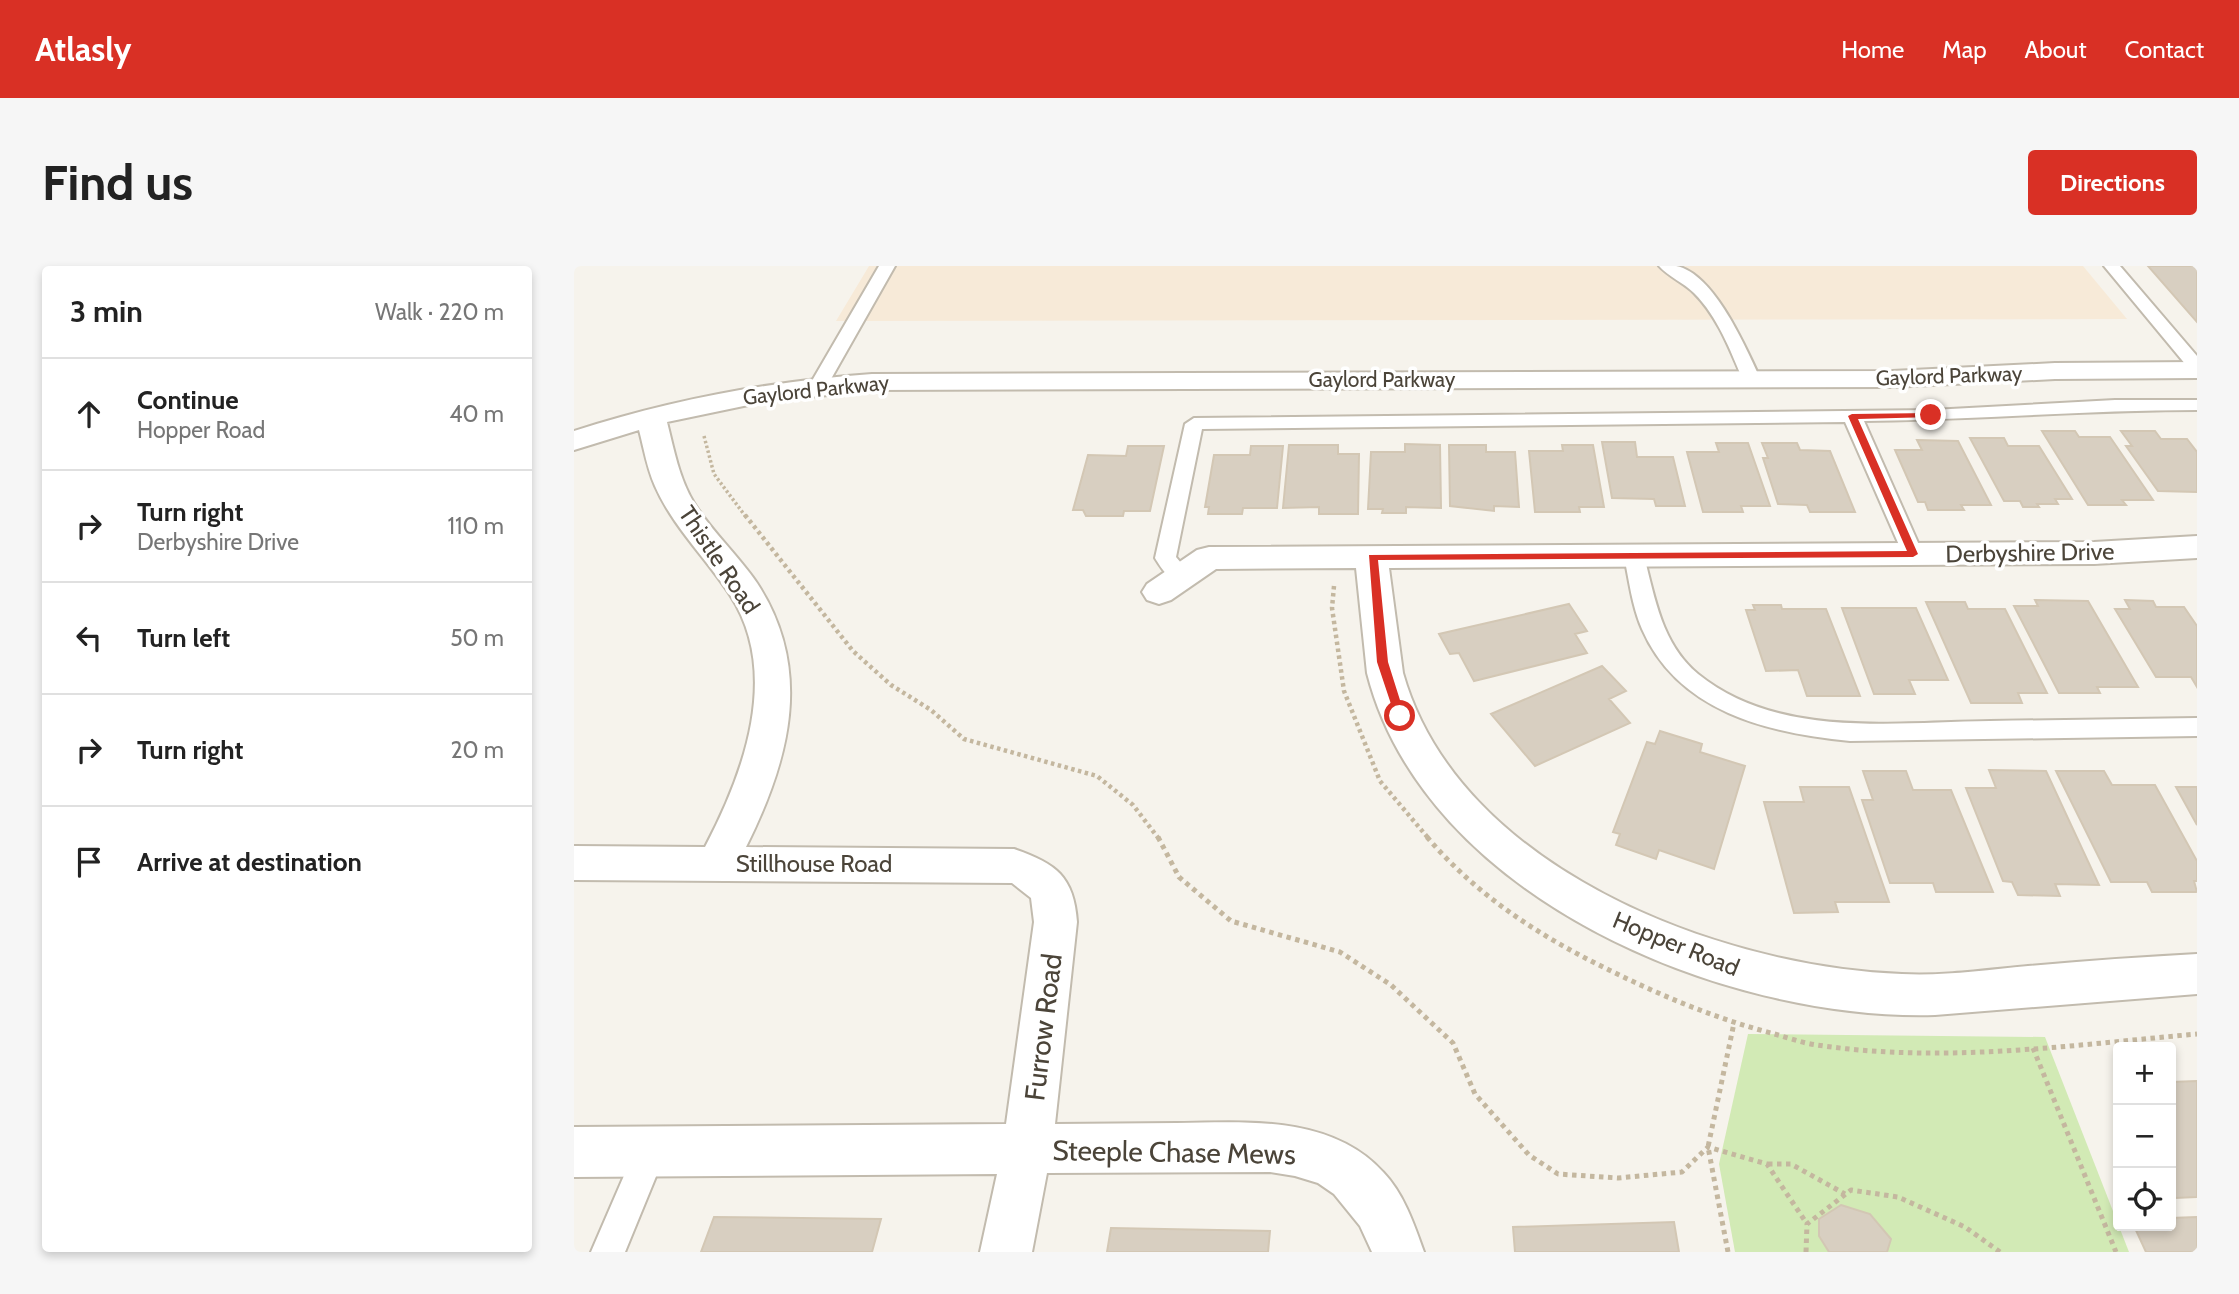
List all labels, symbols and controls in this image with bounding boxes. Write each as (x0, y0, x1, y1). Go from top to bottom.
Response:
text: Atlasly (35, 29, 132, 69)
text: Home (1841, 35, 1904, 64)
text: Map (1942, 35, 1987, 64)
text: About (2025, 35, 2087, 64)
text: Contact (2125, 35, 2204, 64)
button: Directions (2028, 150, 2197, 215)
text: Find us (42, 153, 193, 212)
text: 3 min (70, 293, 143, 330)
text: Walk · 220 m (375, 298, 504, 326)
street label: Gaylord Parkway (1875, 360, 2023, 391)
street label: Gaylord Parkway (1309, 367, 1456, 392)
street label: Gaylord Parkway (742, 369, 891, 410)
text: Continue (137, 384, 239, 416)
icon: ahead (70, 395, 108, 433)
route end (1915, 399, 1946, 430)
text: 40 m (449, 400, 504, 428)
text: Hopper Road (137, 416, 265, 444)
text: Turn right (137, 496, 243, 528)
street label: Thistle Road (673, 500, 766, 619)
icon: right (70, 507, 108, 545)
text: 110 m (448, 512, 504, 540)
text: Derbyshire Drive (137, 528, 299, 556)
street label: Derbyshire Drive (1945, 537, 2115, 568)
icon: left (70, 619, 108, 657)
text: Turn left (137, 622, 230, 654)
text: 50 m (450, 624, 504, 652)
route start (1384, 700, 1415, 731)
icon: right (70, 731, 108, 769)
text: Turn right (137, 734, 243, 766)
text: 20 m (451, 736, 504, 764)
icon: arrive (70, 843, 108, 881)
text: Arrive at destination (137, 846, 362, 878)
street label: Stillhouse Road (736, 849, 892, 878)
street label: Hopper Road (1609, 905, 1744, 982)
street label: Furrow Road (1017, 951, 1069, 1103)
map controls (2113, 1042, 2176, 1231)
button: + (2113, 1042, 2176, 1105)
button: − (2113, 1105, 2176, 1168)
street label: Steeple Chase Mews (1052, 1133, 1296, 1171)
button: locate (2113, 1168, 2176, 1231)

